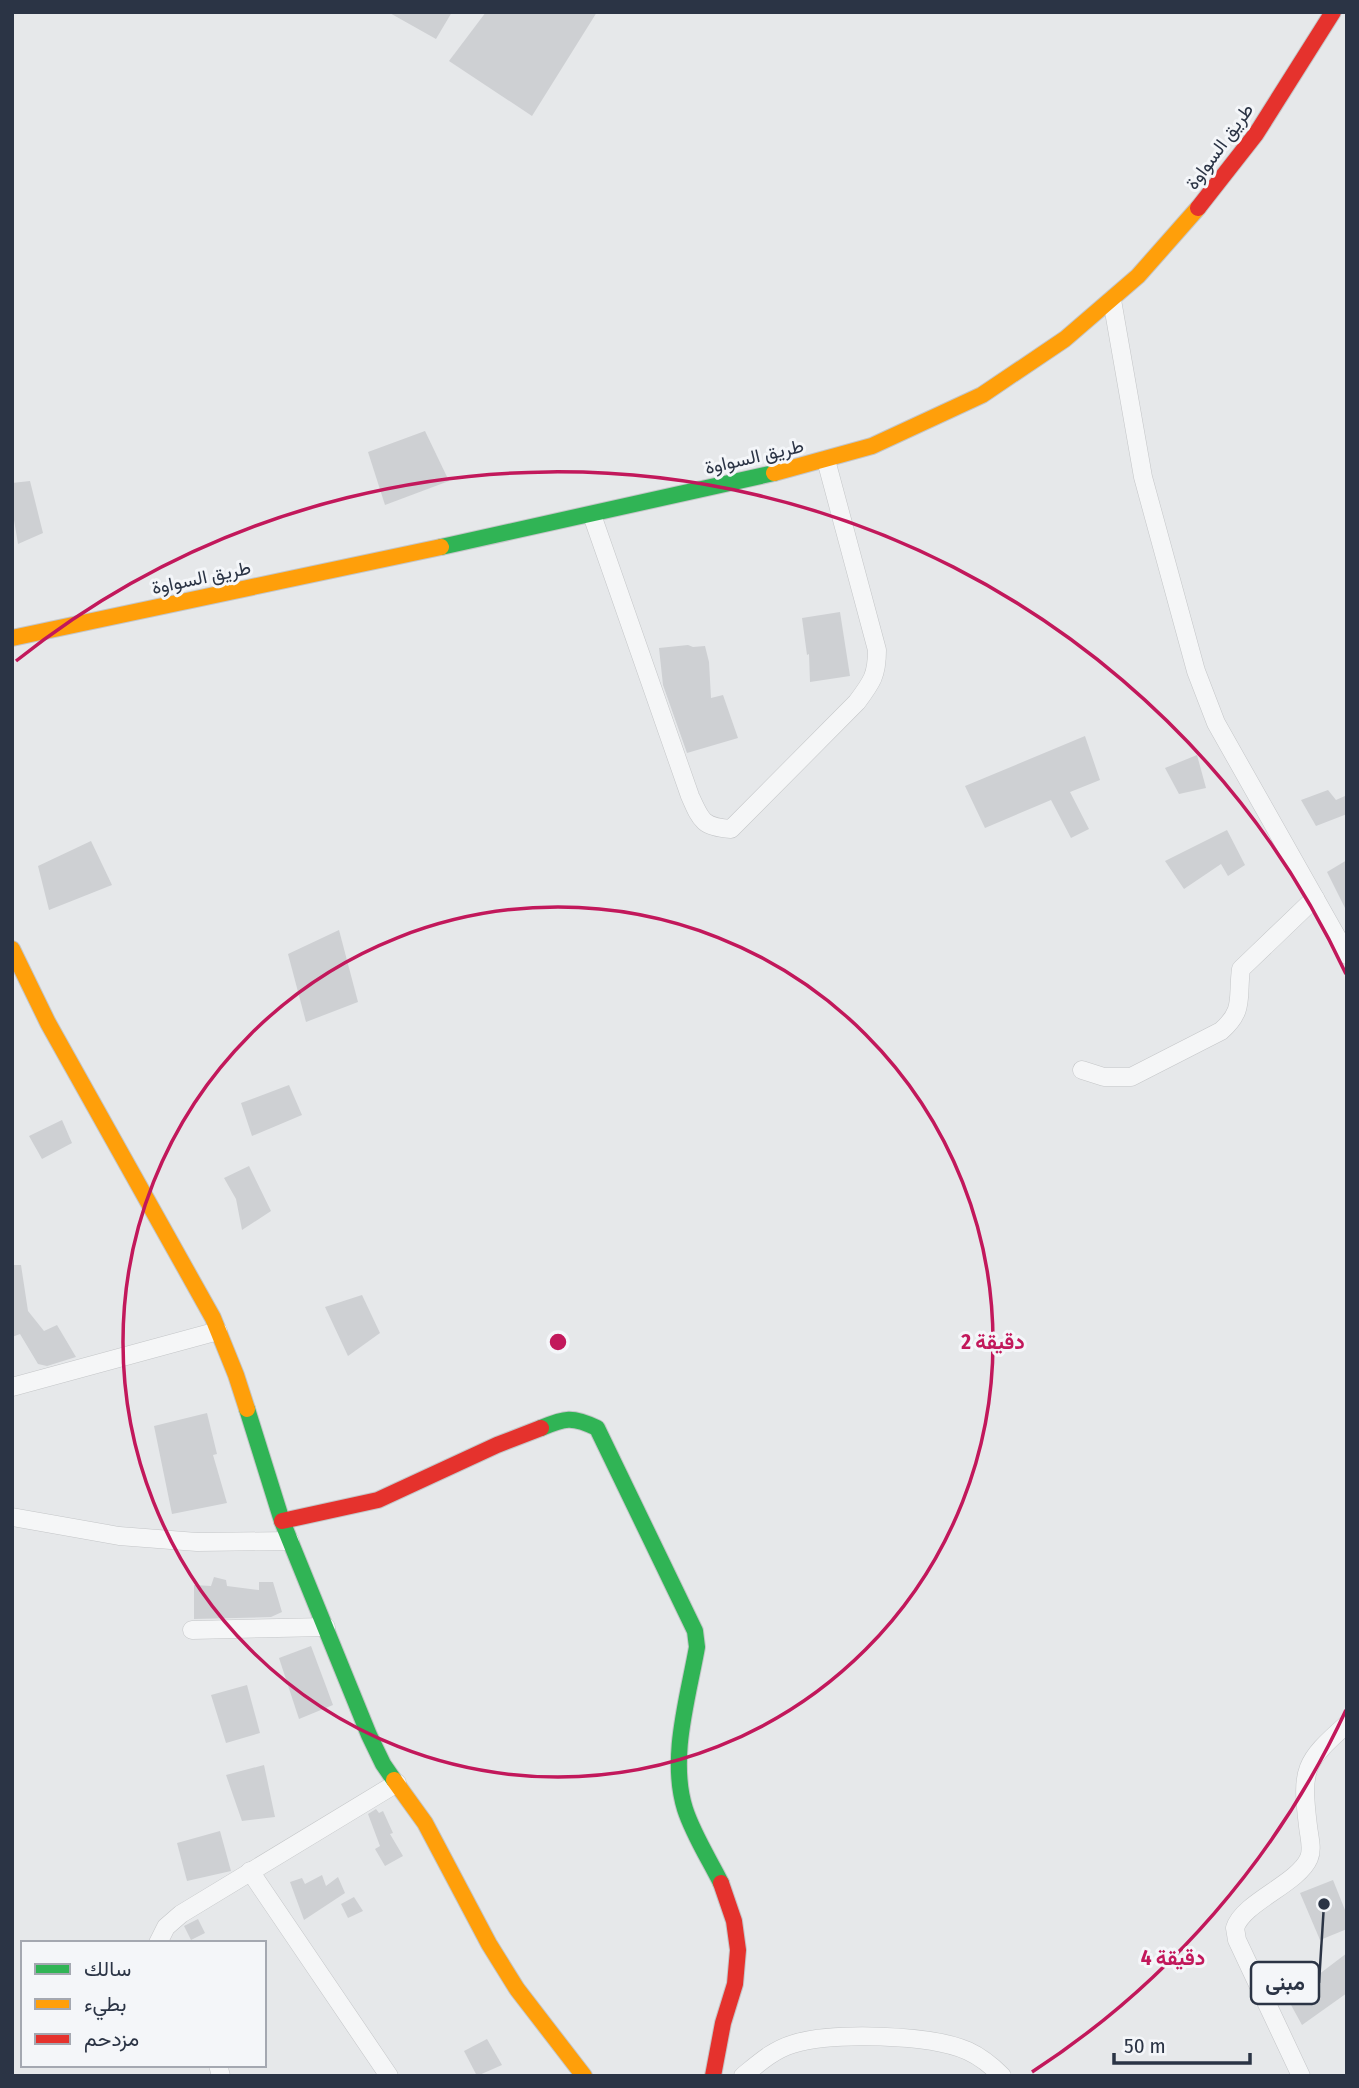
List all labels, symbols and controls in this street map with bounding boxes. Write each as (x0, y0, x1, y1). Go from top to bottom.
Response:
street label: طريق السواوة (1180, 99, 1258, 194)
street label: طريق السواوة (702, 434, 806, 479)
street label: طريق السواوة (149, 556, 253, 599)
text: 2 دقيقة (960, 1329, 1025, 1355)
centre of rings (546, 1330, 570, 1354)
legend (21, 1941, 266, 2067)
text: 4 دقيقة (1141, 1945, 1205, 1971)
text: سالك (84, 1956, 131, 1982)
callout: مبنى (1251, 1962, 1319, 2004)
text: مبنى (1265, 1970, 1305, 1996)
text: بطيء (84, 1991, 127, 2021)
scale bar (1114, 2022, 1250, 2066)
text: مزدحم (84, 2026, 139, 2053)
text: 50 m (1124, 2033, 1166, 2059)

